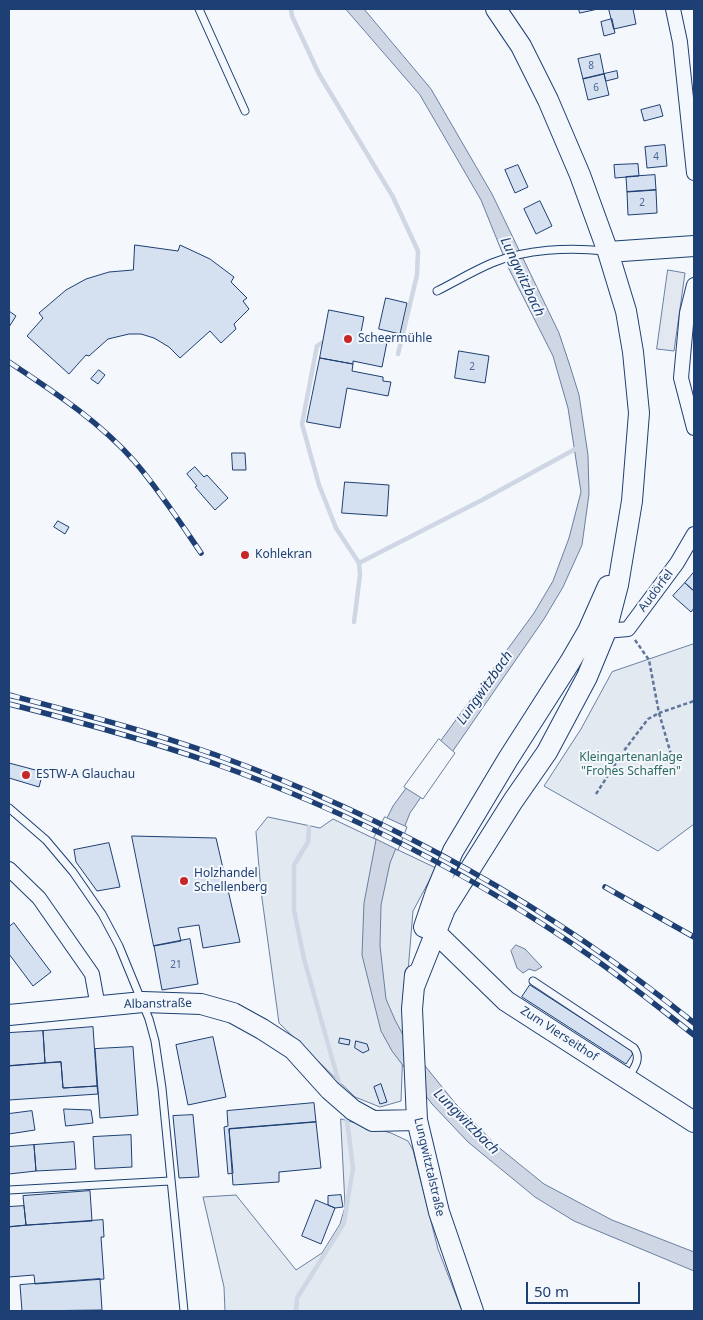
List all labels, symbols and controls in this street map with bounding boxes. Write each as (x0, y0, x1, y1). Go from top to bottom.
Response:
house number: 8 (588, 60, 594, 72)
house number: 6 (593, 82, 599, 94)
house number: 4 (653, 151, 659, 163)
house number: 2 (639, 197, 645, 209)
water label: Lungwitzbach (496, 234, 548, 320)
place label: Scheermühle (358, 332, 432, 346)
marker: Scheermühle (342, 333, 354, 345)
house number: 2 (469, 361, 475, 373)
place label: Kohlekran (255, 548, 312, 562)
marker: Kohlekran (239, 549, 251, 561)
street label: Audörfel (636, 567, 676, 615)
water label: Lungwitzbach (453, 648, 517, 728)
park label: Kleingartenanlage "Frohes Schaffen" (579, 751, 683, 779)
place label: ESTW-A Glauchau (36, 768, 135, 782)
marker: ESTW-A Glauchau (20, 769, 32, 781)
place label: Holzhandel Schellenberg (194, 867, 267, 895)
marker: Holzhandel Schellenberg (178, 875, 190, 887)
house number: 21 (170, 959, 182, 971)
street label: Albanstraße (124, 996, 192, 1012)
street label: Zum Vierseithof (518, 1004, 600, 1064)
water label: Lungwitzbach (430, 1086, 502, 1158)
street label: Lungwitztalstraße (411, 1116, 447, 1218)
scale bar (528, 1272, 642, 1304)
text: 50 m (534, 1281, 569, 1301)

